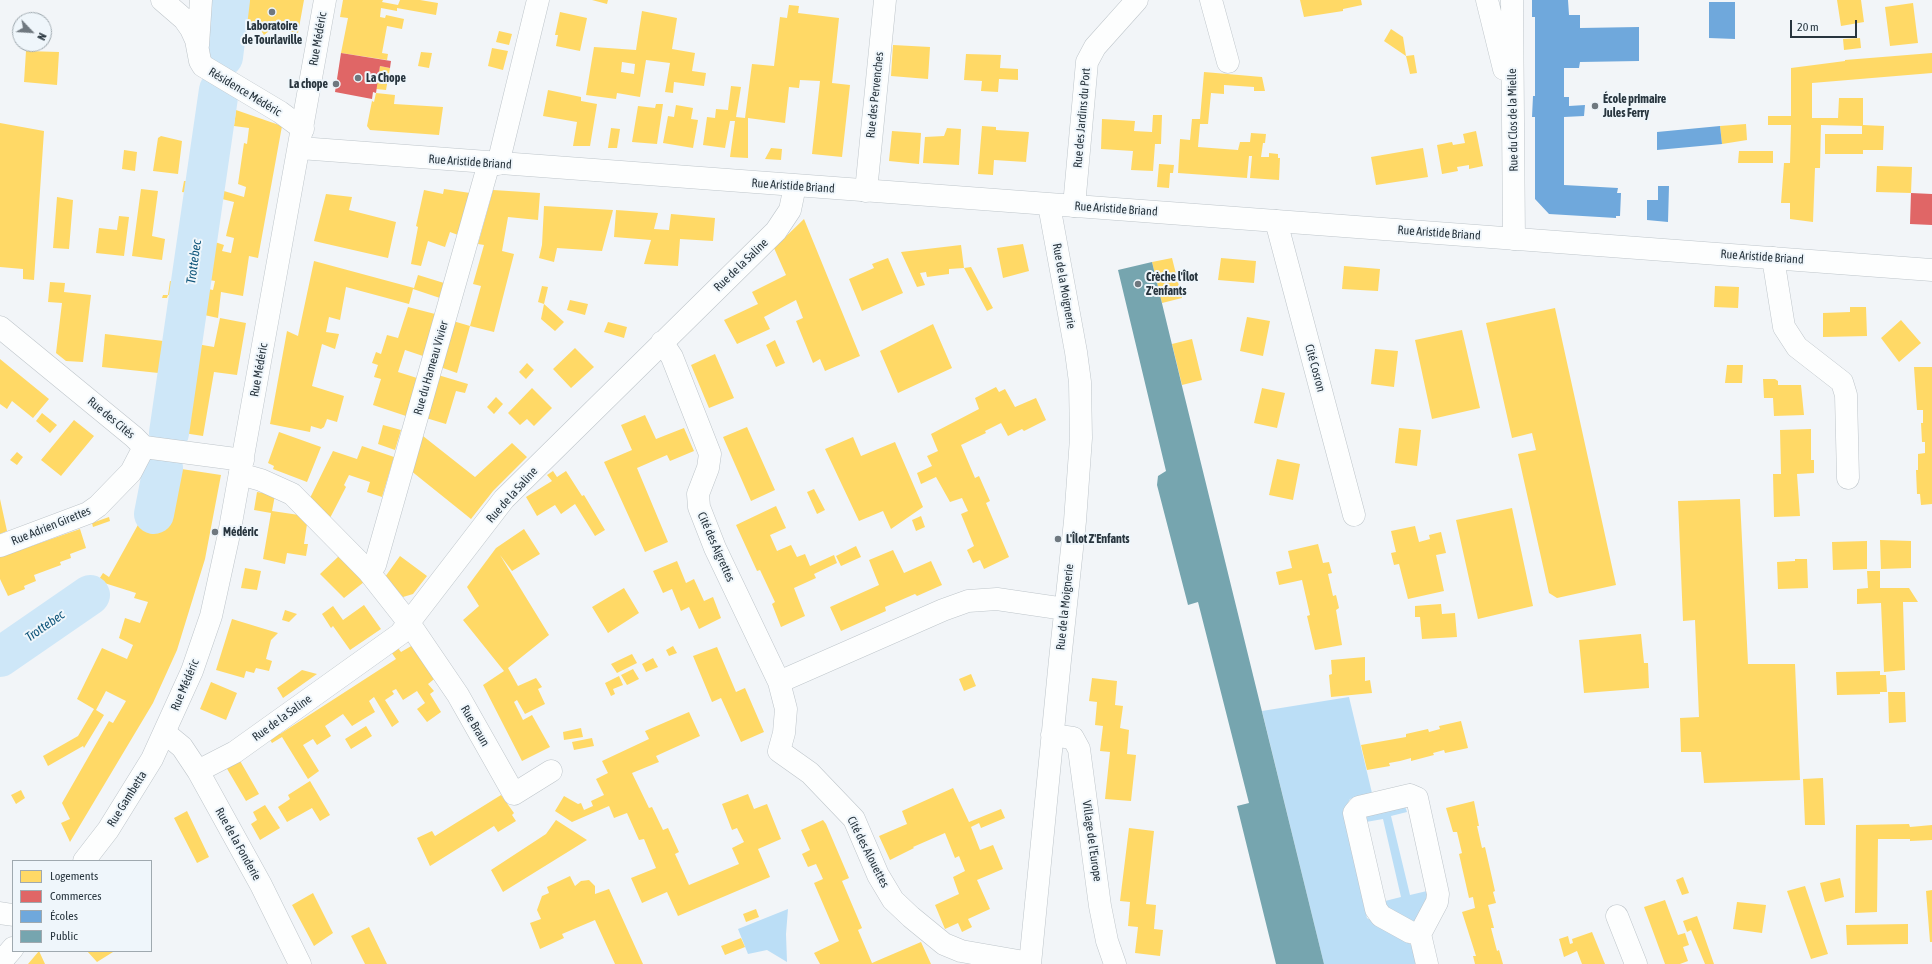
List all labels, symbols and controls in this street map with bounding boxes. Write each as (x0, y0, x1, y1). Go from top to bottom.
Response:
marker: Laboratoire de Tourlaville (267, 7, 277, 17)
street label: Rue Médéric (306, 11, 330, 67)
north arrow (12, 12, 52, 52)
scale bar (1792, 12, 1859, 38)
place label: Laboratoire de Tourlaville (242, 19, 302, 47)
text: 20 m (1797, 20, 1819, 34)
text: N (35, 31, 49, 42)
street label: Rue des Pervenches (863, 51, 887, 139)
street label: Résidence Médéric (206, 65, 284, 119)
street label: Rue des Jardins du Port (1070, 67, 1094, 169)
street label: Rue du Clos de la Mielle (1505, 68, 1521, 172)
place label: La Chope (366, 71, 406, 85)
marker: La Chope (353, 73, 363, 83)
place label: La chope (289, 77, 328, 91)
marker: La chope (331, 79, 341, 89)
place label: École primaire Jules Ferry (1603, 92, 1666, 120)
marker: École primaire Jules Ferry (1590, 101, 1600, 111)
street label: Rue Aristide Briand (428, 152, 512, 172)
street label: Rue Aristide Briand (751, 176, 835, 196)
street label: Rue Aristide Briand (1074, 199, 1158, 219)
street label: Rue Aristide Briand (1397, 223, 1481, 243)
street label: Rue de la Saline (711, 236, 771, 294)
water label: Trottebec (183, 239, 205, 285)
street label: Rue de la Moignerie (1049, 242, 1079, 330)
street label: Rue Aristide Briand (1720, 247, 1804, 267)
place label: Crèche l'Îlot Z'enfants (1146, 270, 1198, 298)
marker: Crèche l'Îlot Z'enfants (1133, 279, 1143, 289)
street label: Rue du Hameau Vivier (411, 319, 451, 417)
street label: Rue Médéric (247, 342, 271, 398)
street label: Cité Cosron (1302, 343, 1328, 393)
street label: Rue des Cités (85, 394, 137, 442)
street label: Rue de la Saline (483, 464, 541, 526)
street label: Rue Adrien Girettes (9, 504, 93, 548)
street label: Cité des Aigrettes (694, 510, 738, 584)
place label: Médéric (223, 525, 258, 539)
marker: Médéric (210, 527, 220, 537)
place label: L'Îlot Z'Enfants (1066, 532, 1130, 546)
marker: L'Îlot Z'Enfants (1053, 534, 1063, 544)
street label: Rue de la Moignerie (1053, 563, 1077, 651)
water label: Trottebec (22, 607, 68, 645)
street label: Rue Médéric (168, 657, 202, 713)
street label: Rue de la Saline (249, 692, 315, 744)
street label: Rue Braun (457, 703, 493, 749)
street label: Rue Gambetta (104, 768, 150, 830)
street label: Village de l'Europe (1079, 800, 1105, 882)
street label: Rue de la Fonderie (212, 805, 264, 883)
street label: Cité des Alouettes (844, 814, 892, 890)
legend (12, 860, 152, 952)
text: Logements (50, 869, 98, 883)
text: Commerces (50, 889, 101, 903)
text: Écoles (50, 909, 78, 923)
text: Public (50, 929, 78, 943)

